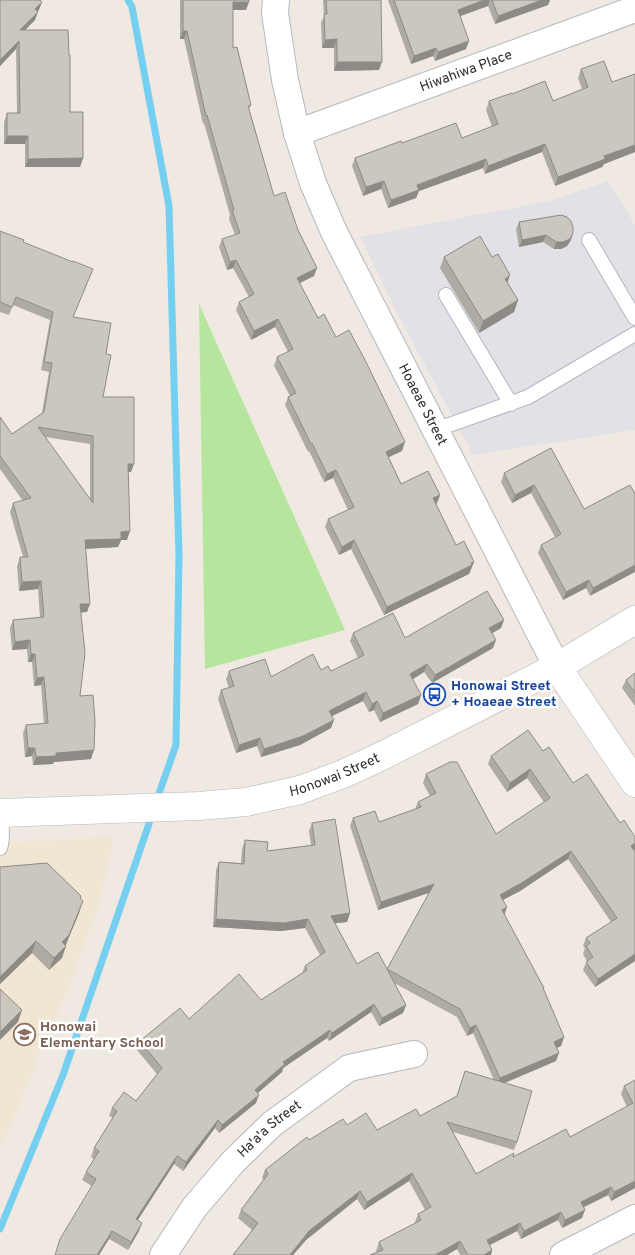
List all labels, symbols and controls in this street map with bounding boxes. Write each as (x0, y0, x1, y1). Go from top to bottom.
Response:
street label: Hiwahiwa Place (417, 46, 515, 96)
street label: Hoaeae Street (394, 361, 451, 449)
place label: Honowai Street + Hoaeae Street (451, 678, 556, 711)
bus stop icon: Honowai Street + Hoaeae Street (423, 682, 447, 706)
street label: Honowai Street (288, 750, 382, 801)
place label: Honowai Elementary School (40, 1019, 164, 1052)
school or university icon: Honowai Elementary School (12, 1023, 36, 1047)
street label: Ha'a'a Street (234, 1097, 305, 1161)

